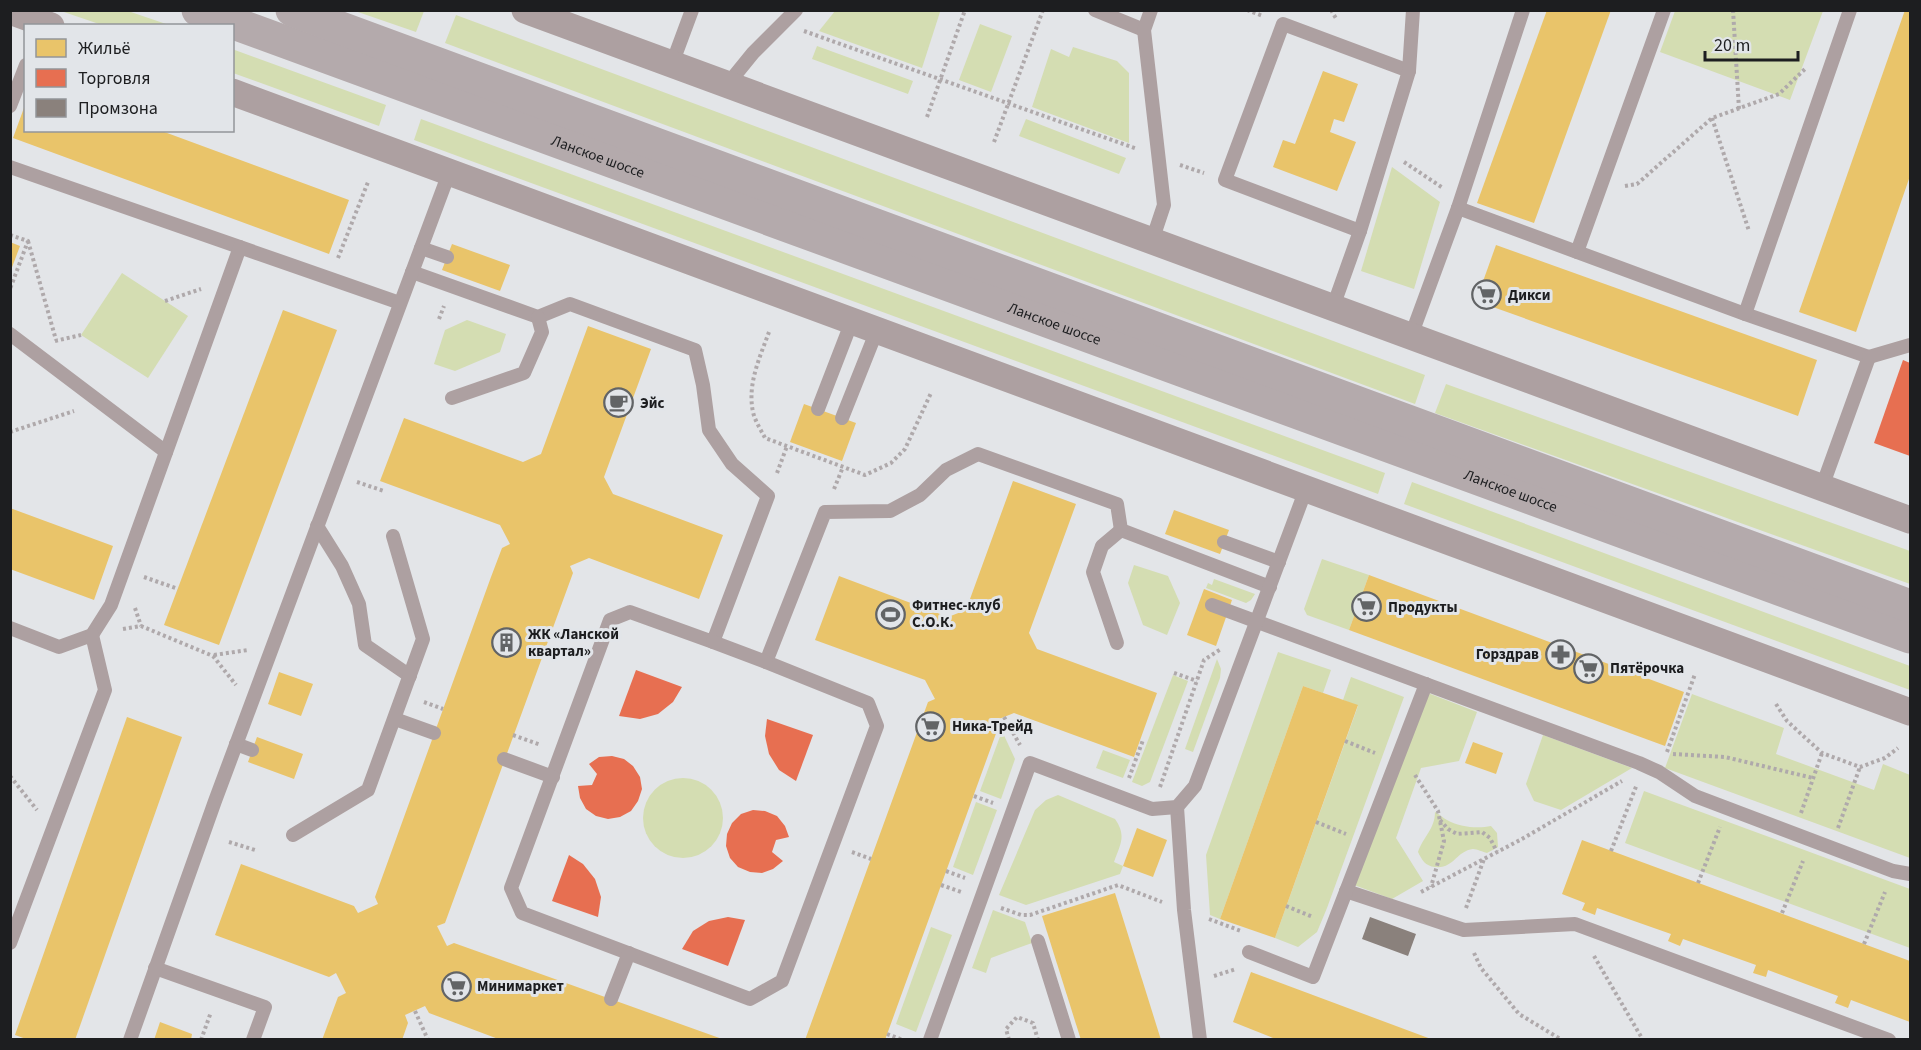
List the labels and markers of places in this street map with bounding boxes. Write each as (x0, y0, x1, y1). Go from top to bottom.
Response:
supermarket icon: Дикси (1471, 279, 1503, 311)
place label: Дикси (1508, 285, 1551, 306)
cafe icon: Эйс (603, 387, 635, 419)
place label: Эйс (640, 393, 664, 414)
supermarket icon: Продукты (1351, 591, 1383, 623)
place label: Фитнес-клуб С.О.К. (912, 595, 1001, 633)
place label: Продукты (1388, 597, 1458, 618)
sports icon: Фитнес-клуб С.О.К. (875, 598, 907, 630)
place label: ЖК «Ланской квартал» (528, 624, 619, 662)
building icon: ЖК «Ланской квартал» (491, 627, 523, 659)
pharmacy icon: Горздрав (1544, 638, 1576, 670)
place label: Горздрав (1476, 644, 1539, 665)
supermarket icon: Пятёрочка (1573, 652, 1605, 684)
place label: Пятёрочка (1610, 658, 1684, 679)
supermarket icon: Ника-Трейд (915, 710, 947, 742)
place label: Ника-Трейд (952, 716, 1033, 737)
supermarket icon: Минимаркет (440, 970, 472, 1002)
place label: Минимаркет (477, 976, 564, 997)

